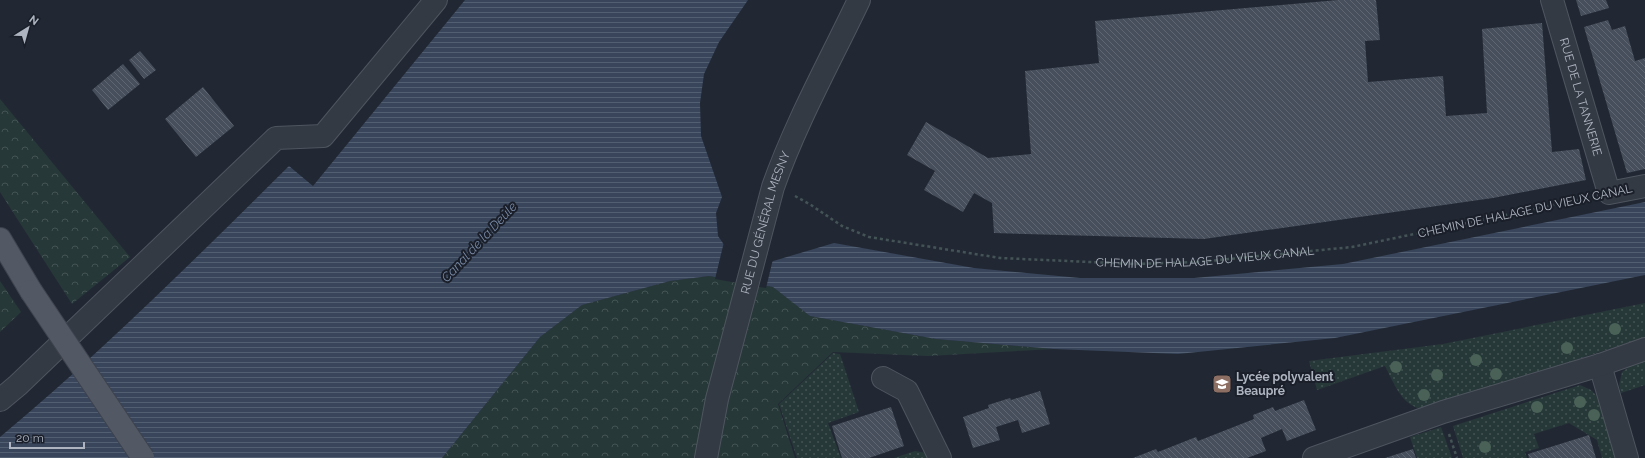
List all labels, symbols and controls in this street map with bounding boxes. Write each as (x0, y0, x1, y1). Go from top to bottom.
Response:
north arrow (8, 8, 48, 48)
text: N (26, 13, 41, 28)
street label: RUE DE LA TANNERIE (1557, 36, 1605, 158)
street label: RUE DU GÉNÉRAL MESNY (738, 149, 793, 296)
street label: CHEMIN DE HALAGE DU VIEUX CANAL (1417, 181, 1633, 241)
water label: Canal de la Deûle (438, 199, 520, 285)
street label: CHEMIN DE HALAGE DU VIEUX CANAL (1095, 244, 1315, 271)
place label: Lycée polyvalent Beaupré (1236, 370, 1334, 398)
school or university icon: Lycée polyvalent Beaupré (1211, 373, 1233, 395)
scale bar (10, 424, 84, 450)
text: 20 m (16, 431, 44, 445)

